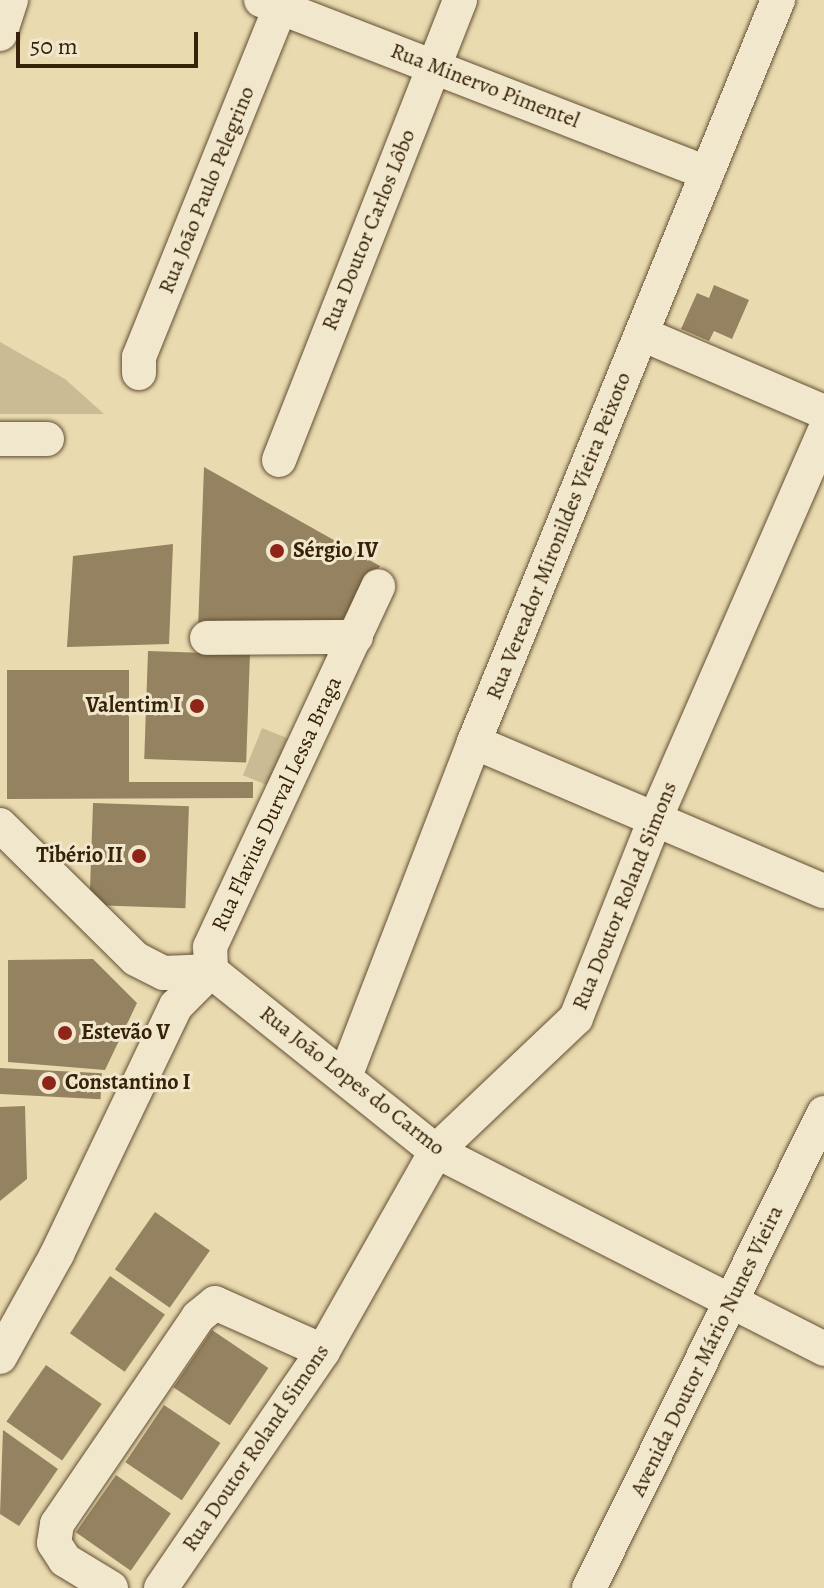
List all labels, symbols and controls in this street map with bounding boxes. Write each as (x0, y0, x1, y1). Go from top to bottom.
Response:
scale bar (20, 16, 202, 66)
text: 50 m (30, 30, 78, 62)
street label: Rua Minervo Pimentel (387, 38, 583, 134)
street label: Rua João Paulo Pelegrino (153, 82, 261, 298)
street label: Rua Doutor Carlos Lôbo (317, 125, 421, 335)
street label: Rua Vereador Mironildes Vieira Peixoto (481, 368, 637, 704)
place label: Sérgio IV (293, 538, 378, 564)
marker: Sérgio IV (268, 542, 286, 560)
street label: Rua Flavius Durval Lessa Braga (206, 672, 348, 936)
place label: Valentim I (86, 693, 181, 719)
marker: Valentim I (188, 697, 206, 715)
street label: Rua Doutor Roland Simons (567, 778, 683, 1014)
place label: Tibério II (36, 843, 123, 869)
marker: Tibério II (130, 847, 148, 865)
street label: Rua João Lopes do Carmo (254, 1000, 450, 1162)
place label: Estevão V (81, 1020, 170, 1046)
marker: Estevão V (56, 1024, 74, 1042)
place label: Constantino I (65, 1070, 190, 1096)
marker: Constantino I (40, 1074, 58, 1092)
street label: Avenida Doutor Mário Nunes Vieira (625, 1201, 789, 1501)
street label: Rua Doutor Roland Simons (177, 1339, 335, 1557)

